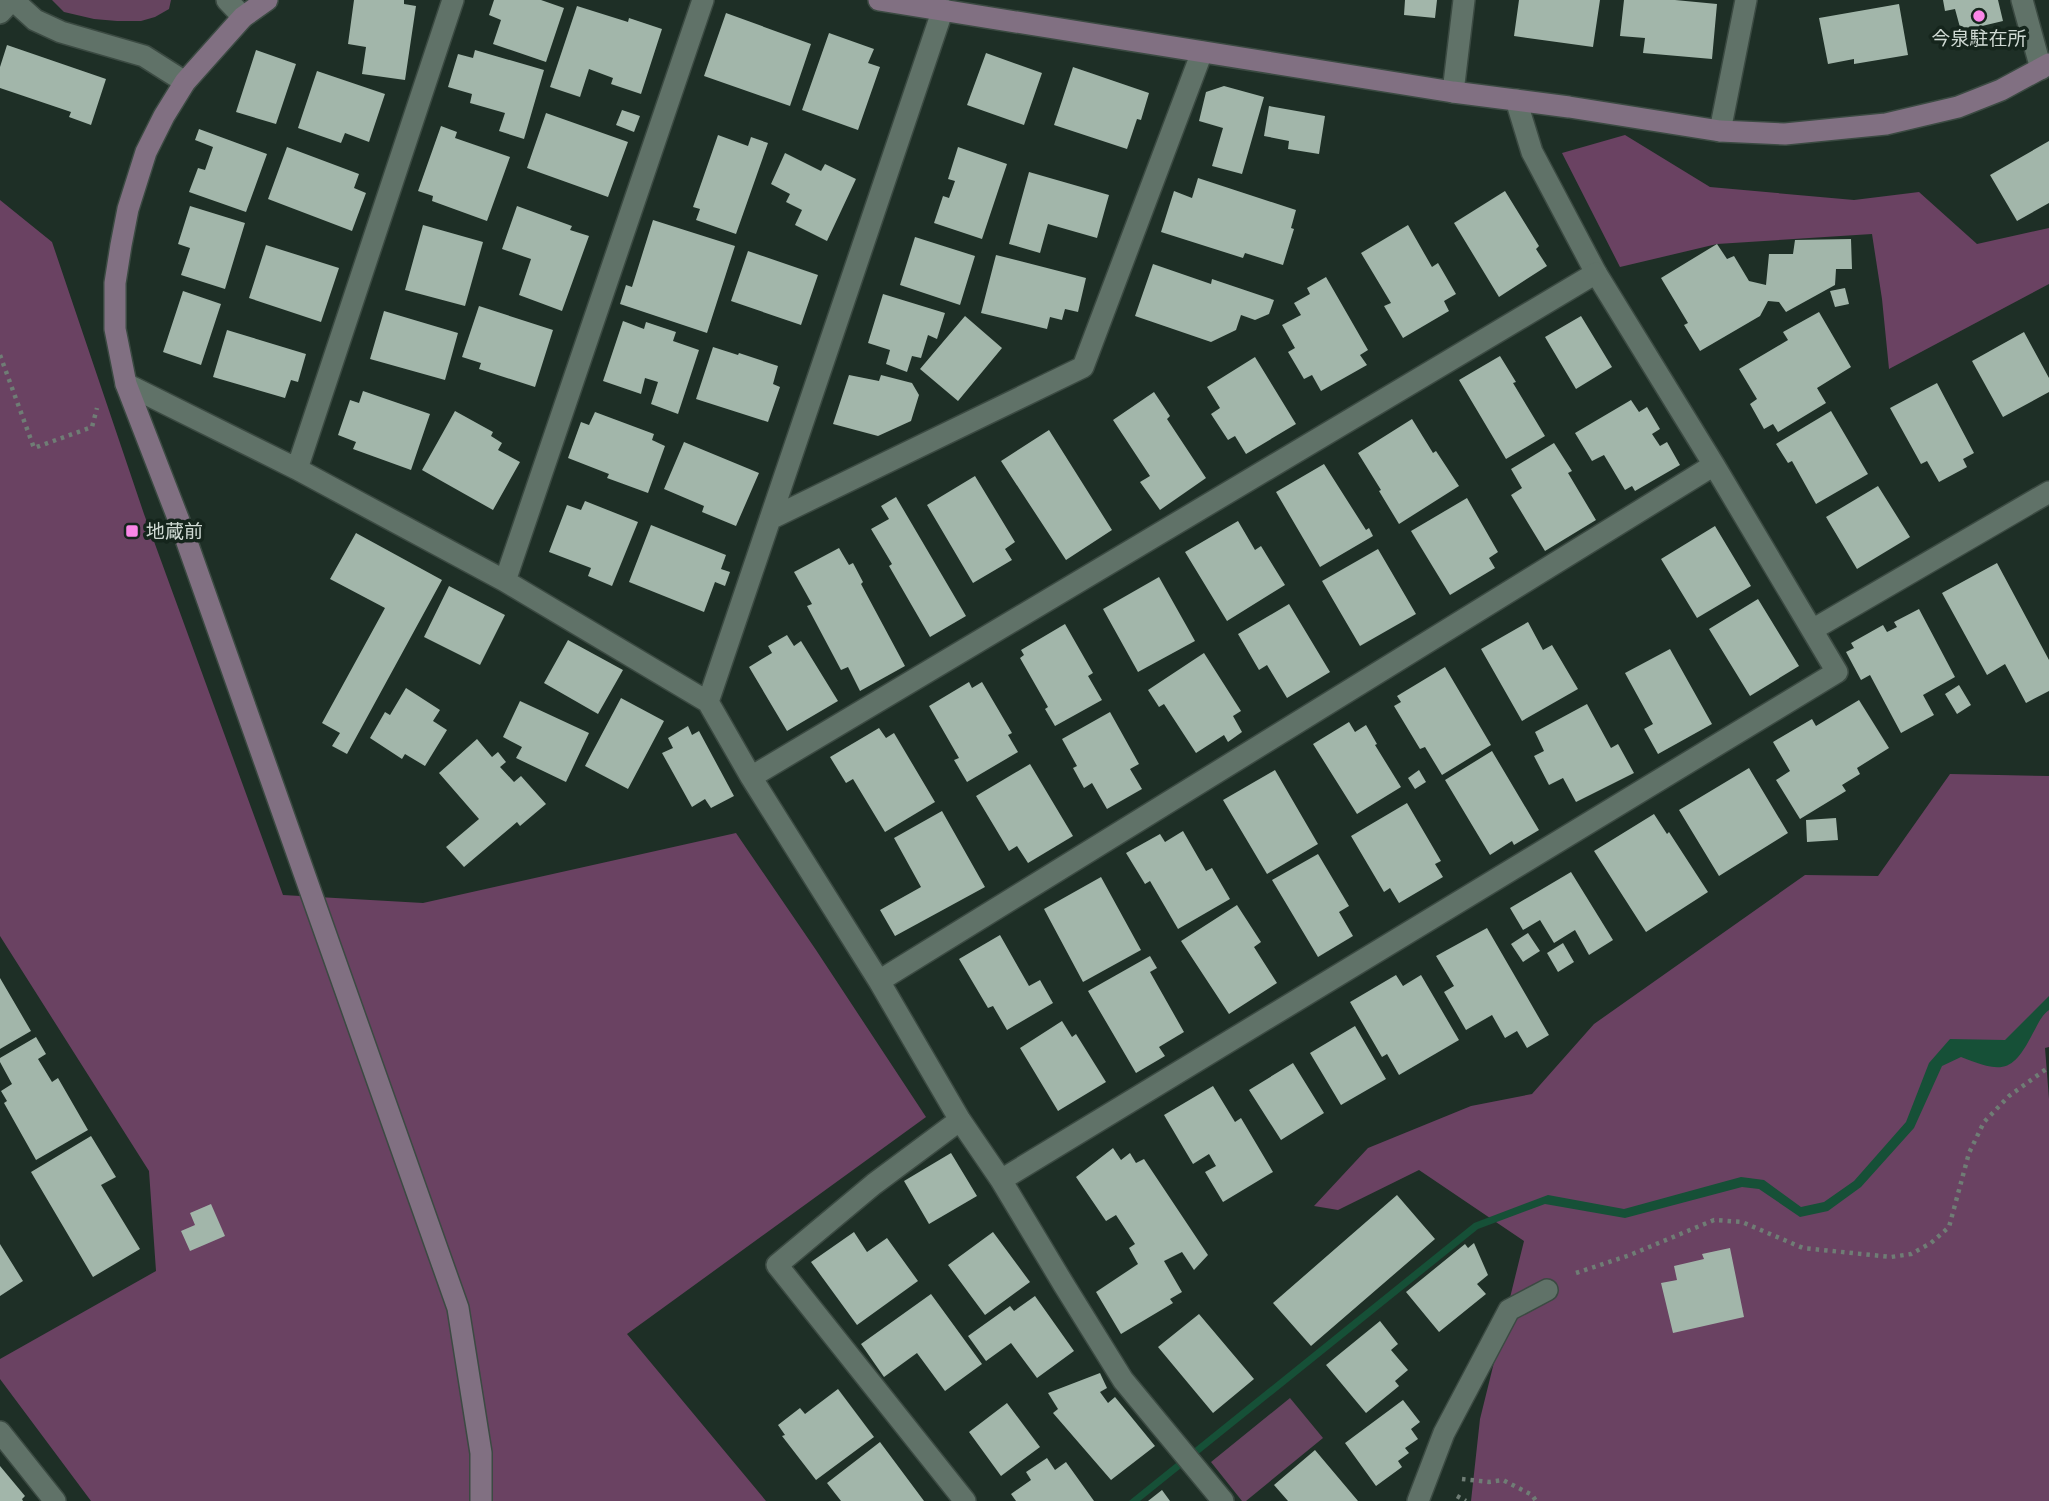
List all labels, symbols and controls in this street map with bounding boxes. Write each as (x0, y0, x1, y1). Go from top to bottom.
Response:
marker: 今泉駐在所 (1971, 8, 1987, 24)
place label: 今泉駐在所 (1931, 25, 2027, 52)
place label: 地蔵前 (146, 518, 203, 545)
marker: 地蔵前 (124, 523, 140, 539)

